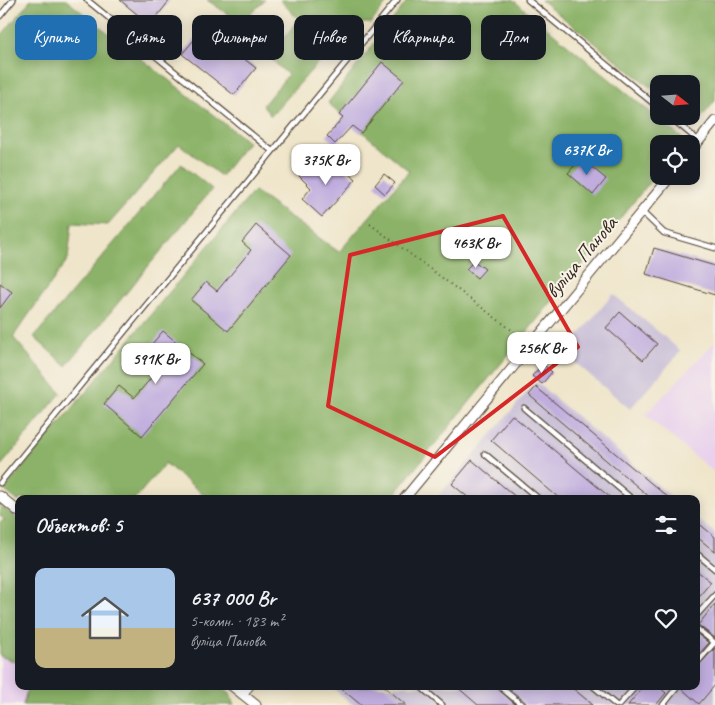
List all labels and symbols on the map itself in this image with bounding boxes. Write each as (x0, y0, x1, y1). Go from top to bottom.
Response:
north arrow (650, 75, 700, 125)
pin: 637K Br (541, 134, 633, 176)
pin: 375K Br (280, 144, 372, 186)
street label: вуліца Панова (539, 209, 624, 303)
pin: 463K Br (430, 226, 522, 269)
pin: 256K Br (496, 332, 588, 374)
pin: 591K Br (110, 342, 202, 385)

